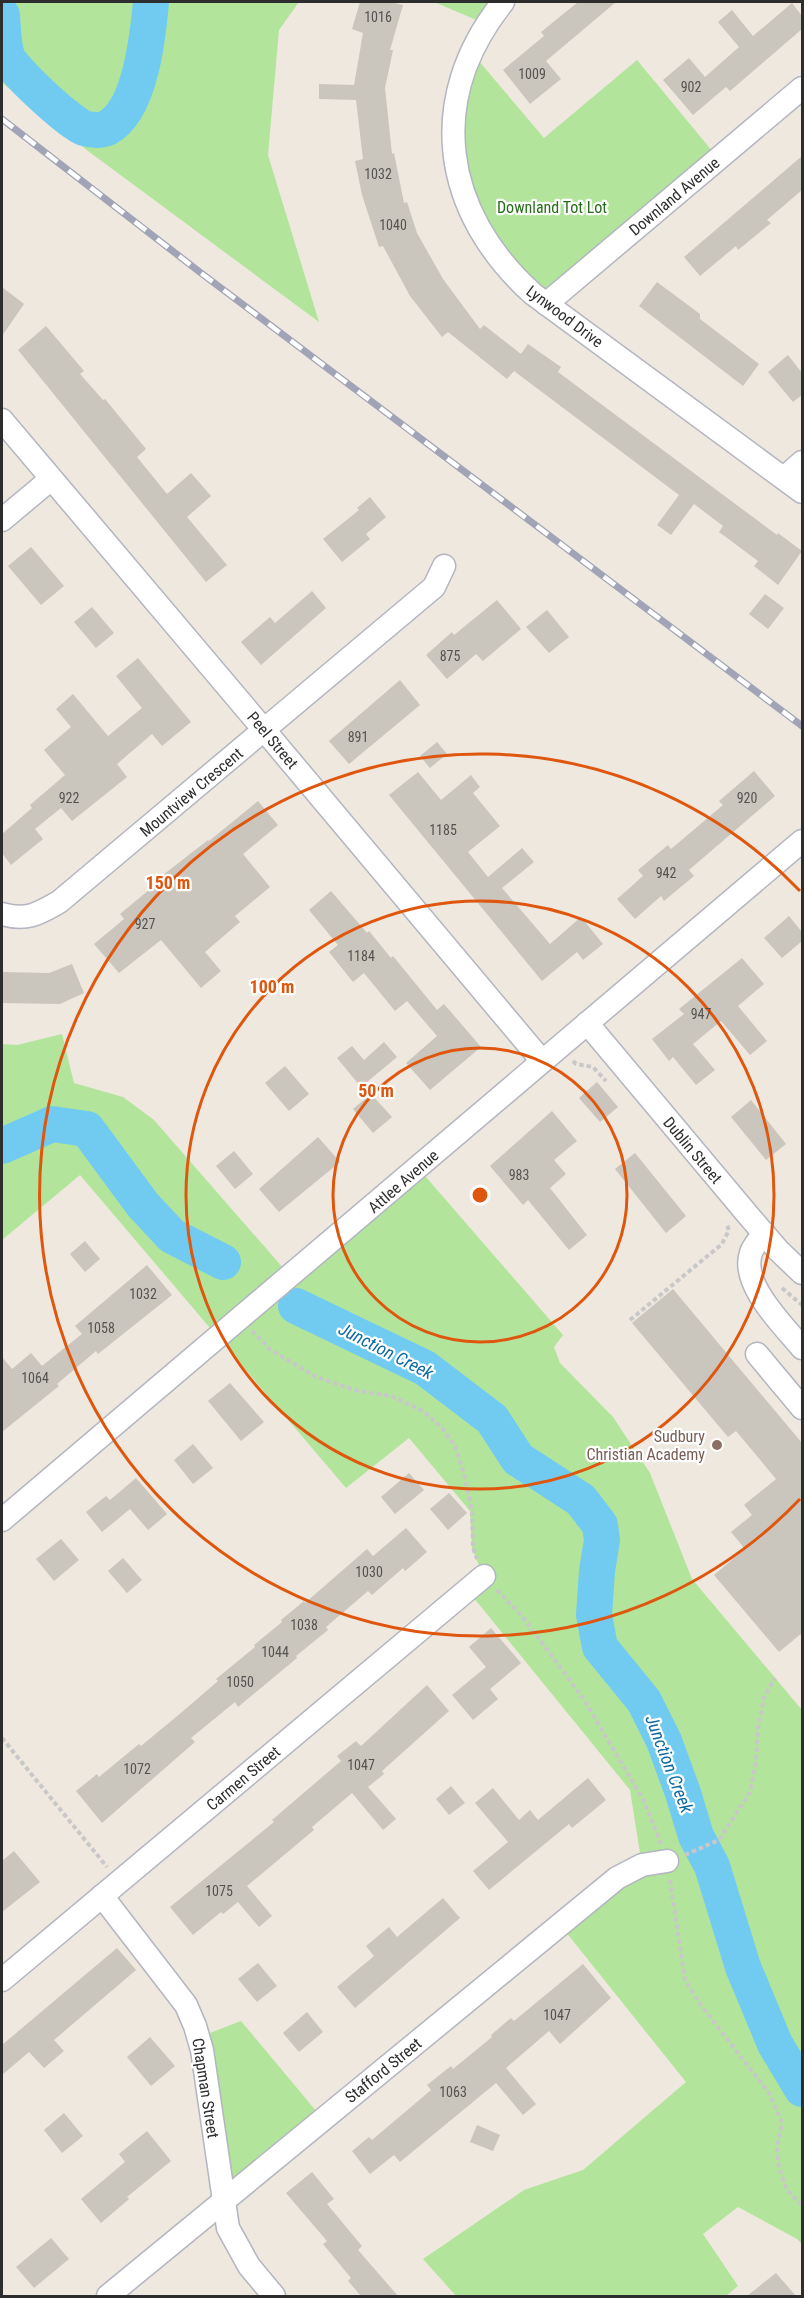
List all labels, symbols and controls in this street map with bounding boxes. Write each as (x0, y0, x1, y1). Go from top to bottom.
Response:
house number: 1016 (364, 9, 392, 25)
house number: 1009 (518, 66, 546, 82)
house number: 902 (681, 79, 701, 95)
street label: Downland Avenue (625, 153, 723, 240)
house number: 1032 (364, 166, 392, 182)
park label: Downland Tot Lot (497, 198, 607, 217)
house number: 1040 (379, 217, 407, 233)
street label: Lynwood Drive (523, 281, 607, 351)
house number: 875 (440, 648, 460, 664)
street label: Peel Street (243, 708, 302, 773)
house number: 891 (348, 729, 368, 745)
street label: Mountview Crescent (136, 744, 247, 841)
house number: 922 (59, 790, 79, 806)
house number: 920 (737, 790, 757, 806)
house number: 1185 (429, 822, 457, 838)
house number: 942 (656, 865, 676, 881)
text: 150 m (146, 872, 190, 893)
house number: 927 (135, 916, 155, 932)
house number: 1184 (347, 948, 375, 964)
text: 100 m (250, 976, 294, 997)
house number: 947 (691, 1006, 711, 1022)
text: 50 m (358, 1080, 394, 1101)
street label: Dublin Street (659, 1113, 726, 1188)
street label: Attlee Avenue (364, 1146, 442, 1217)
house number: 983 (509, 1167, 529, 1183)
centre of rings (470, 1185, 490, 1205)
house number: 1032 (129, 1286, 157, 1302)
water label: Junction Creek (335, 1318, 438, 1384)
house number: 1058 (87, 1320, 115, 1336)
house number: 1064 (21, 1370, 49, 1386)
place label: Sudbury Christian Academy (586, 1427, 705, 1464)
marker: Sudbury Christian Academy (710, 1438, 724, 1452)
house number: 1030 (355, 1564, 383, 1580)
house number: 1038 (290, 1617, 318, 1633)
house number: 1044 (261, 1644, 289, 1660)
house number: 1050 (226, 1674, 254, 1690)
water label: Junction Creek (641, 1712, 698, 1817)
street label: Carmen Street (203, 1742, 284, 1815)
house number: 1047 (347, 1757, 375, 1773)
house number: 1072 (123, 1761, 151, 1777)
house number: 1075 (205, 1883, 233, 1899)
house number: 1047 (543, 2007, 571, 2023)
street label: Stafford Street (341, 2034, 426, 2107)
street label: Chapman Street (188, 2037, 223, 2140)
house number: 1063 (439, 2084, 467, 2100)

